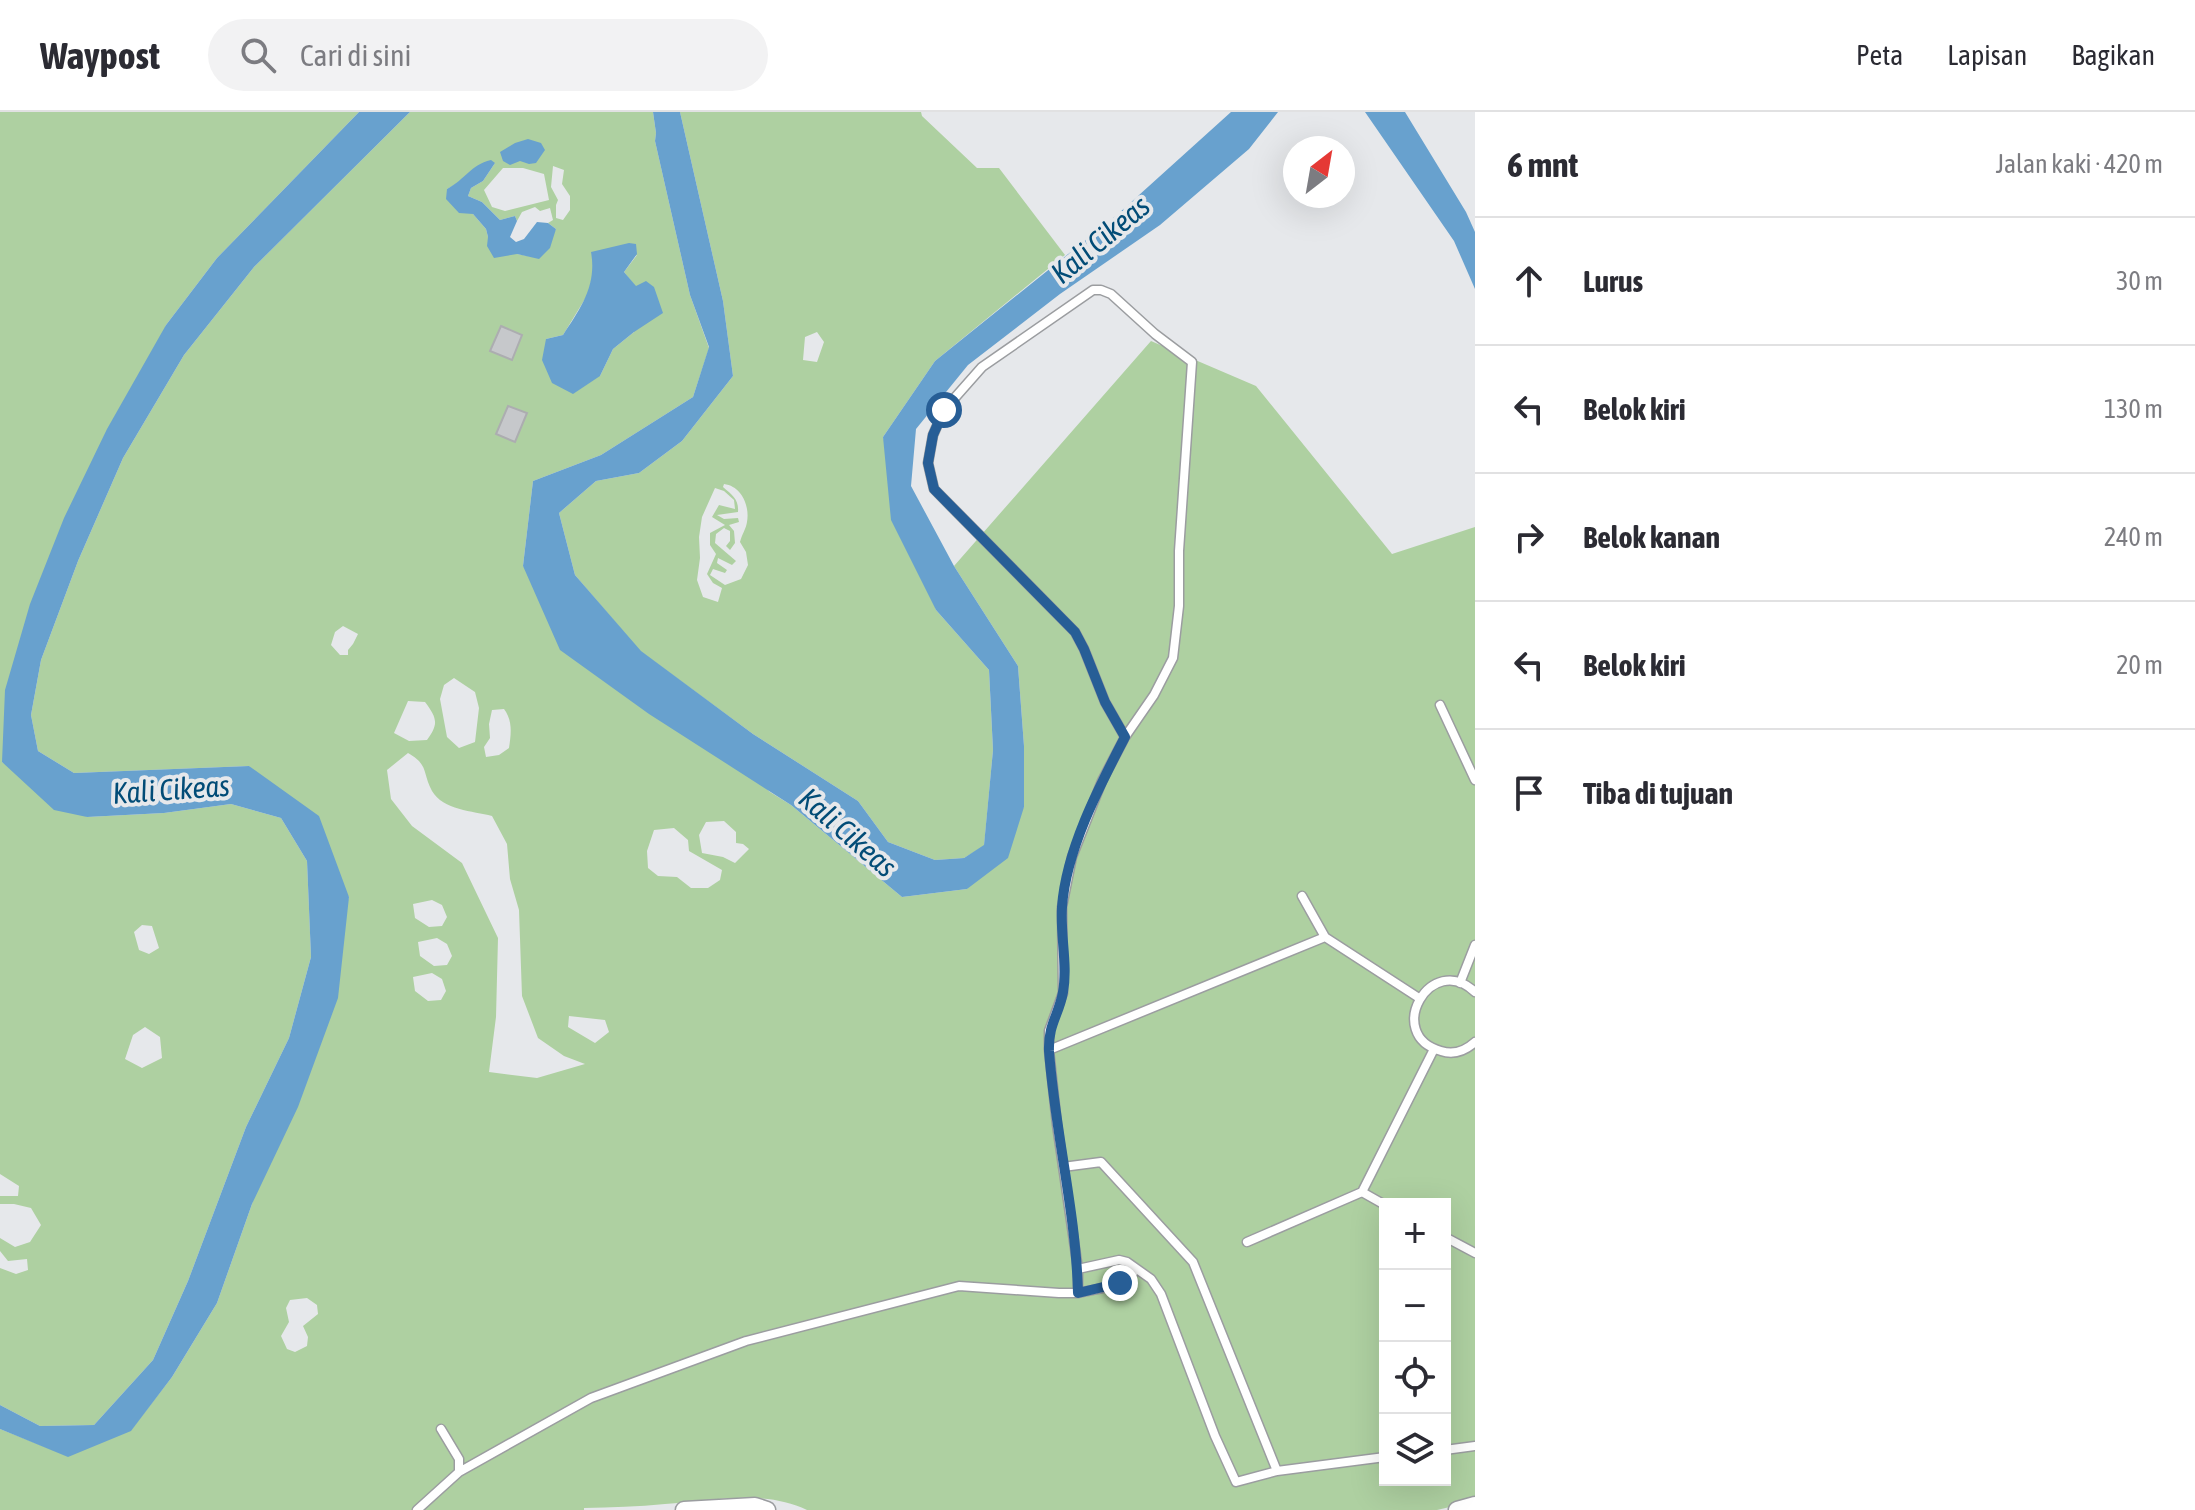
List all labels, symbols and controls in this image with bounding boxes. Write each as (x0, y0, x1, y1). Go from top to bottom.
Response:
search box (208, 19, 768, 91)
icon: search (236, 33, 280, 77)
text: Waypost (40, 34, 160, 77)
text: Cari di sini (300, 38, 411, 72)
text: Peta (1856, 39, 1903, 71)
text: Lapisan (1947, 39, 2027, 71)
text: Bagikan (2071, 39, 2155, 71)
north arrow (1283, 136, 1355, 208)
text: 6 mnt (1507, 145, 1578, 184)
text: Jalan kaki · 420 m (1996, 149, 2163, 179)
water label: Kali Cikeas (1044, 188, 1156, 290)
icon: ahead (1507, 259, 1551, 303)
text: Lurus (1583, 264, 1643, 298)
text: 30 m (2116, 266, 2163, 296)
icon: left (1507, 387, 1551, 431)
route start (926, 392, 962, 428)
text: Belok kiri (1583, 392, 1686, 426)
text: 130 m (2104, 394, 2163, 424)
icon: right (1507, 515, 1551, 559)
text: Belok kanan (1583, 520, 1720, 554)
text: 240 m (2104, 522, 2163, 552)
icon: left (1507, 643, 1551, 687)
text: Belok kiri (1583, 648, 1686, 682)
text: 20 m (2116, 650, 2163, 680)
water label: Kali Cikeas (111, 768, 231, 810)
icon: arrive (1507, 771, 1551, 815)
text: Tiba di tujuan (1583, 776, 1733, 810)
water label: Kali Cikeas (792, 781, 904, 883)
map controls (1379, 1198, 1451, 1486)
button: + (1379, 1198, 1451, 1270)
route end (1102, 1265, 1138, 1301)
button: − (1379, 1270, 1451, 1342)
button: locate (1379, 1342, 1451, 1414)
button: layers (1379, 1414, 1451, 1486)

